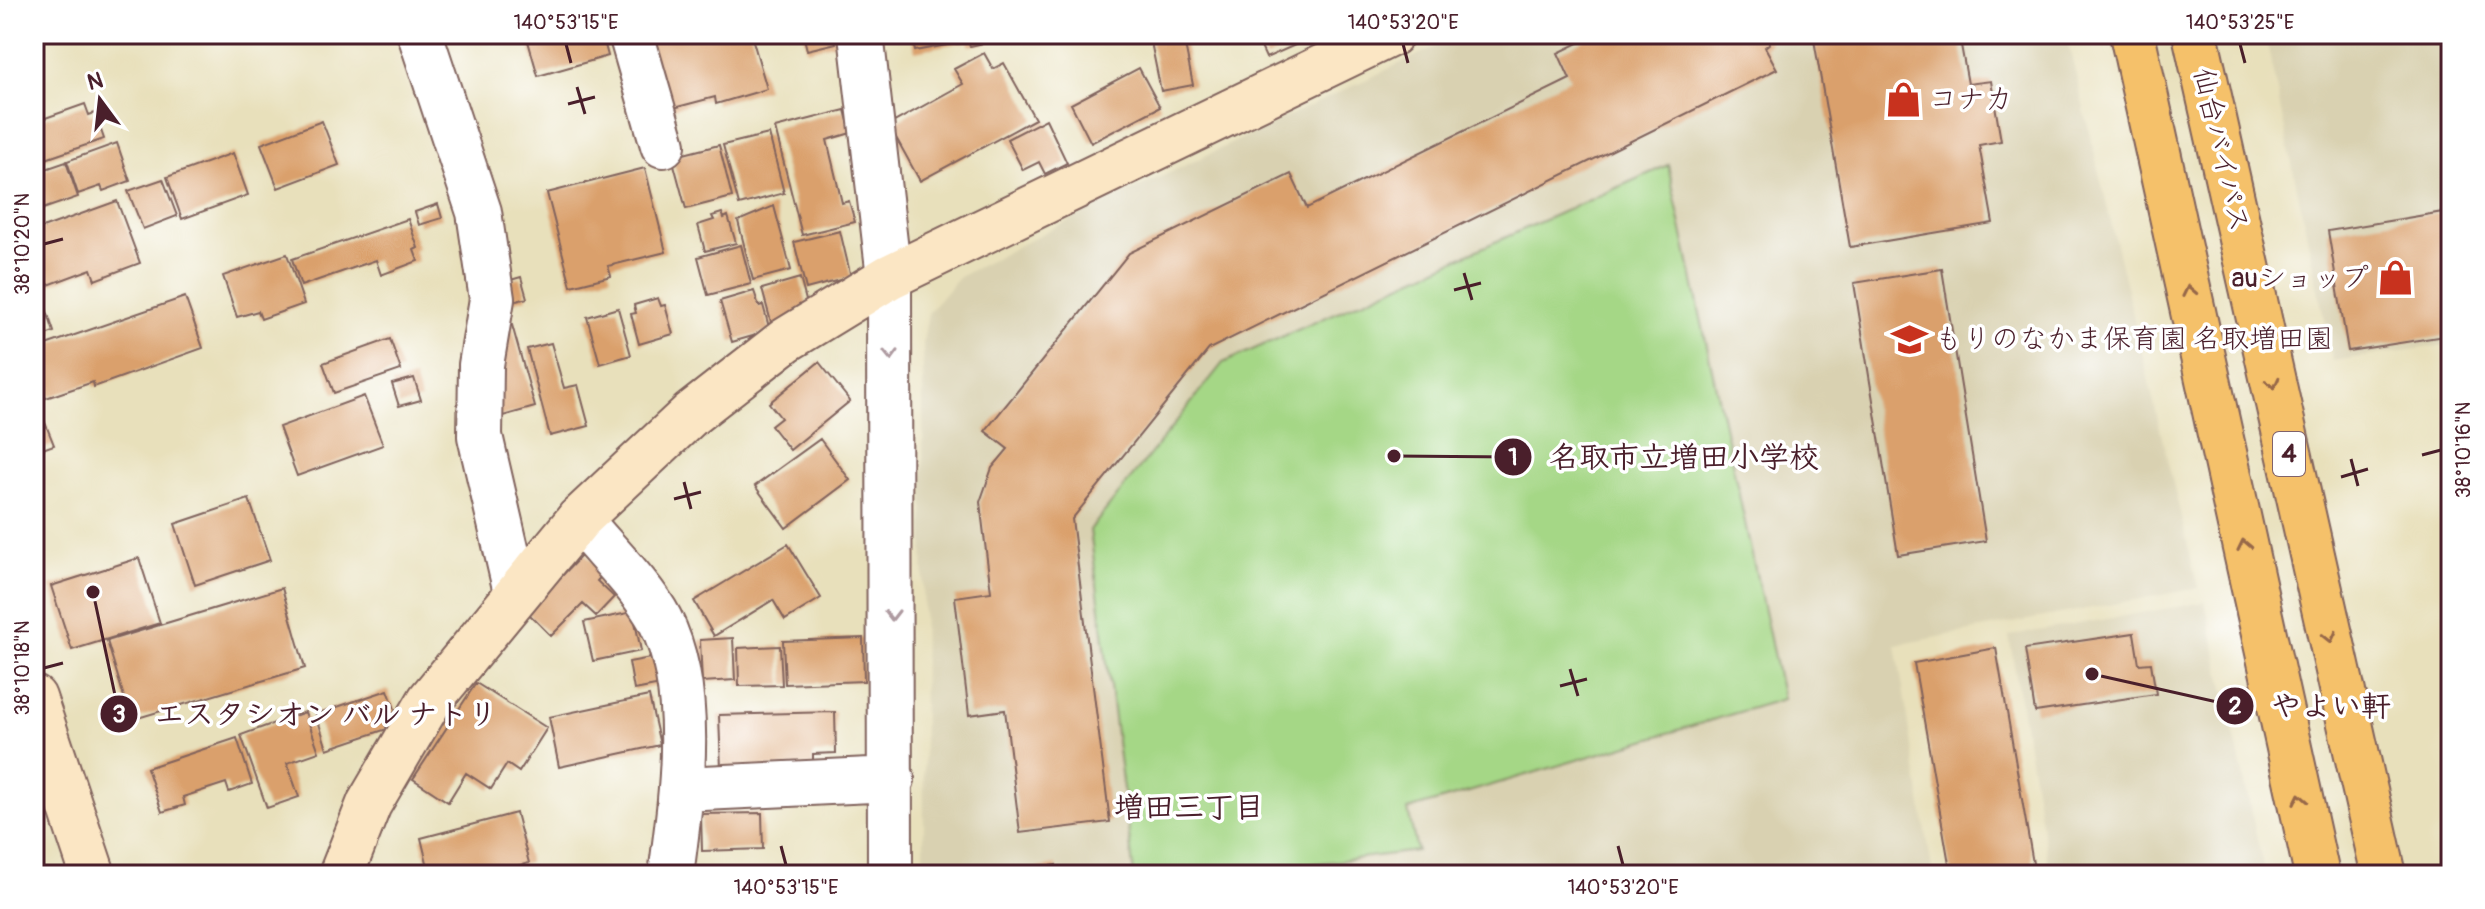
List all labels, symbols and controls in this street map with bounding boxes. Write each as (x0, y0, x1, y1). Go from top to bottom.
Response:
text: 140°53'15"E (514, 10, 618, 35)
text: 140°53'20"E (1347, 10, 1459, 35)
text: 140°53'25"E (2186, 10, 2294, 35)
north arrow (60, 60, 140, 140)
street label: 仙台バイパス (2185, 64, 2257, 236)
text: N (84, 66, 106, 97)
shop icon: コナカ (1884, 80, 1922, 118)
place label: コナカ (1929, 82, 2013, 117)
text: 38°10'20"N (10, 193, 35, 295)
shop icon: auショップ (2376, 259, 2414, 297)
place label: auショップ (2232, 261, 2369, 296)
one-way arrow (2181, 285, 2198, 298)
school or university icon: もりのなかま保育園 名取増田園 (1890, 320, 1928, 358)
place label: もりのなかま保育園 名取増田園 (1935, 322, 2333, 357)
one-way arrow (882, 349, 899, 362)
one-way arrow (2264, 376, 2281, 390)
text: 38°10'16"N (2451, 402, 2476, 498)
callout: 名取市立増田小学校 (1493, 430, 1835, 484)
road number: 4 (2273, 432, 2305, 476)
text: 名取市立増田小学校 (1549, 439, 1819, 476)
text: 1 (1508, 443, 1518, 472)
one-way arrow (2236, 539, 2253, 552)
one-way arrow (883, 609, 901, 622)
text: 38°10'18"N (10, 621, 35, 715)
one-way arrow (2321, 630, 2338, 643)
callout: やよい軒 (2215, 679, 2407, 733)
callout: エスタシオン バル ナトリ (99, 687, 514, 741)
text: やよい軒 (2271, 688, 2391, 725)
text: 2 (2228, 692, 2242, 721)
text: エスタシオン バル ナトリ (154, 696, 498, 733)
text: 3 (112, 700, 126, 729)
district label: 増田三丁目 (1114, 789, 1264, 826)
one-way arrow (2292, 792, 2309, 806)
text: 140°53'15"E (734, 875, 838, 900)
text: 140°53'20"E (1567, 875, 1679, 900)

